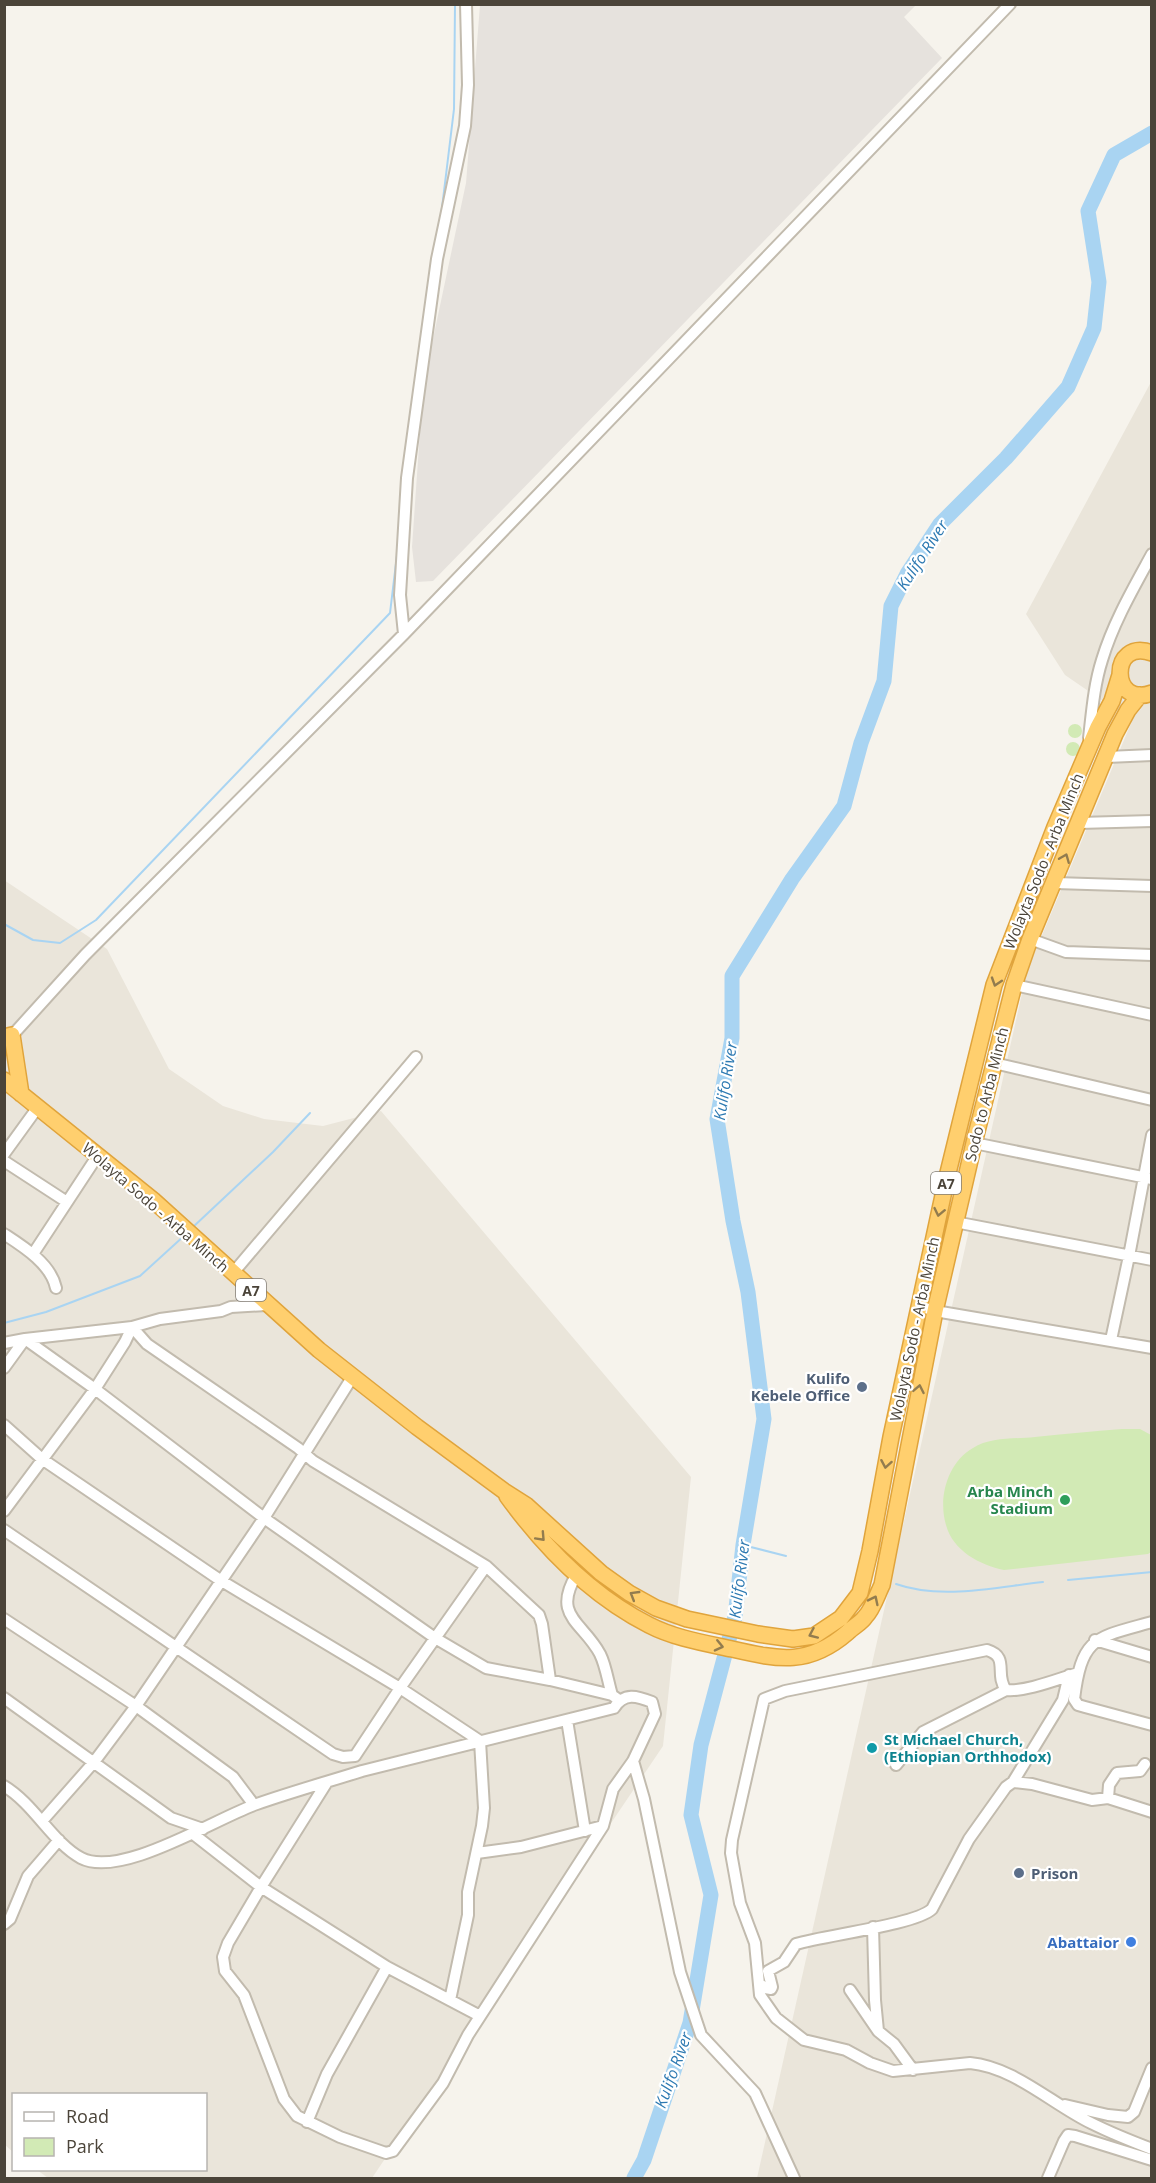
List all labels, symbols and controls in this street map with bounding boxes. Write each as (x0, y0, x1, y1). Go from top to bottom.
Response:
water label: Kulifo River (891, 515, 953, 594)
street label: Wolayta Sodo - Arba Minch (999, 770, 1087, 952)
one-way arrow (1058, 853, 1070, 864)
one-way arrow (990, 976, 1003, 987)
street label: Sodo to Arba Minch (960, 1025, 1012, 1163)
water label: Kulifo River (708, 1039, 742, 1122)
street label: Wolayta Sodo - Arba Minch (78, 1138, 234, 1276)
road number: A7 (931, 1172, 961, 1194)
one-way arrow (934, 1207, 947, 1217)
street label: Wolayta Sodo - Arba Minch (885, 1235, 943, 1423)
road number: A7 (236, 1279, 266, 1301)
place label: Kulifo Kebele Office (751, 1368, 850, 1405)
marker: Kulifo Kebele Office (855, 1380, 869, 1394)
one-way arrow (912, 1385, 925, 1395)
one-way arrow (880, 1459, 893, 1469)
place label: Arba Minch Stadium (967, 1481, 1053, 1518)
marker: Arba Minch Stadium (1058, 1493, 1072, 1507)
one-way arrow (533, 1529, 544, 1540)
water label: Kulifo River (723, 1538, 755, 1620)
one-way arrow (630, 1591, 640, 1603)
one-way arrow (867, 1596, 878, 1607)
one-way arrow (809, 1627, 820, 1639)
one-way arrow (714, 1639, 724, 1652)
place label: St Michael Church, (Ethiopian Orthhodox) (884, 1729, 1051, 1766)
marker: St Michael Church, (Ethiopian Orthhodox) (865, 1741, 879, 1755)
place label: Prison (1031, 1863, 1078, 1883)
marker: Prison (1012, 1866, 1026, 1880)
place label: Abattaior (1047, 1932, 1119, 1952)
marker: Abattaior (1124, 1935, 1138, 1949)
water label: Kulifo River (649, 2028, 697, 2111)
legend (12, 2093, 207, 2171)
text: Road (66, 2104, 109, 2128)
text: Park (66, 2134, 104, 2158)

